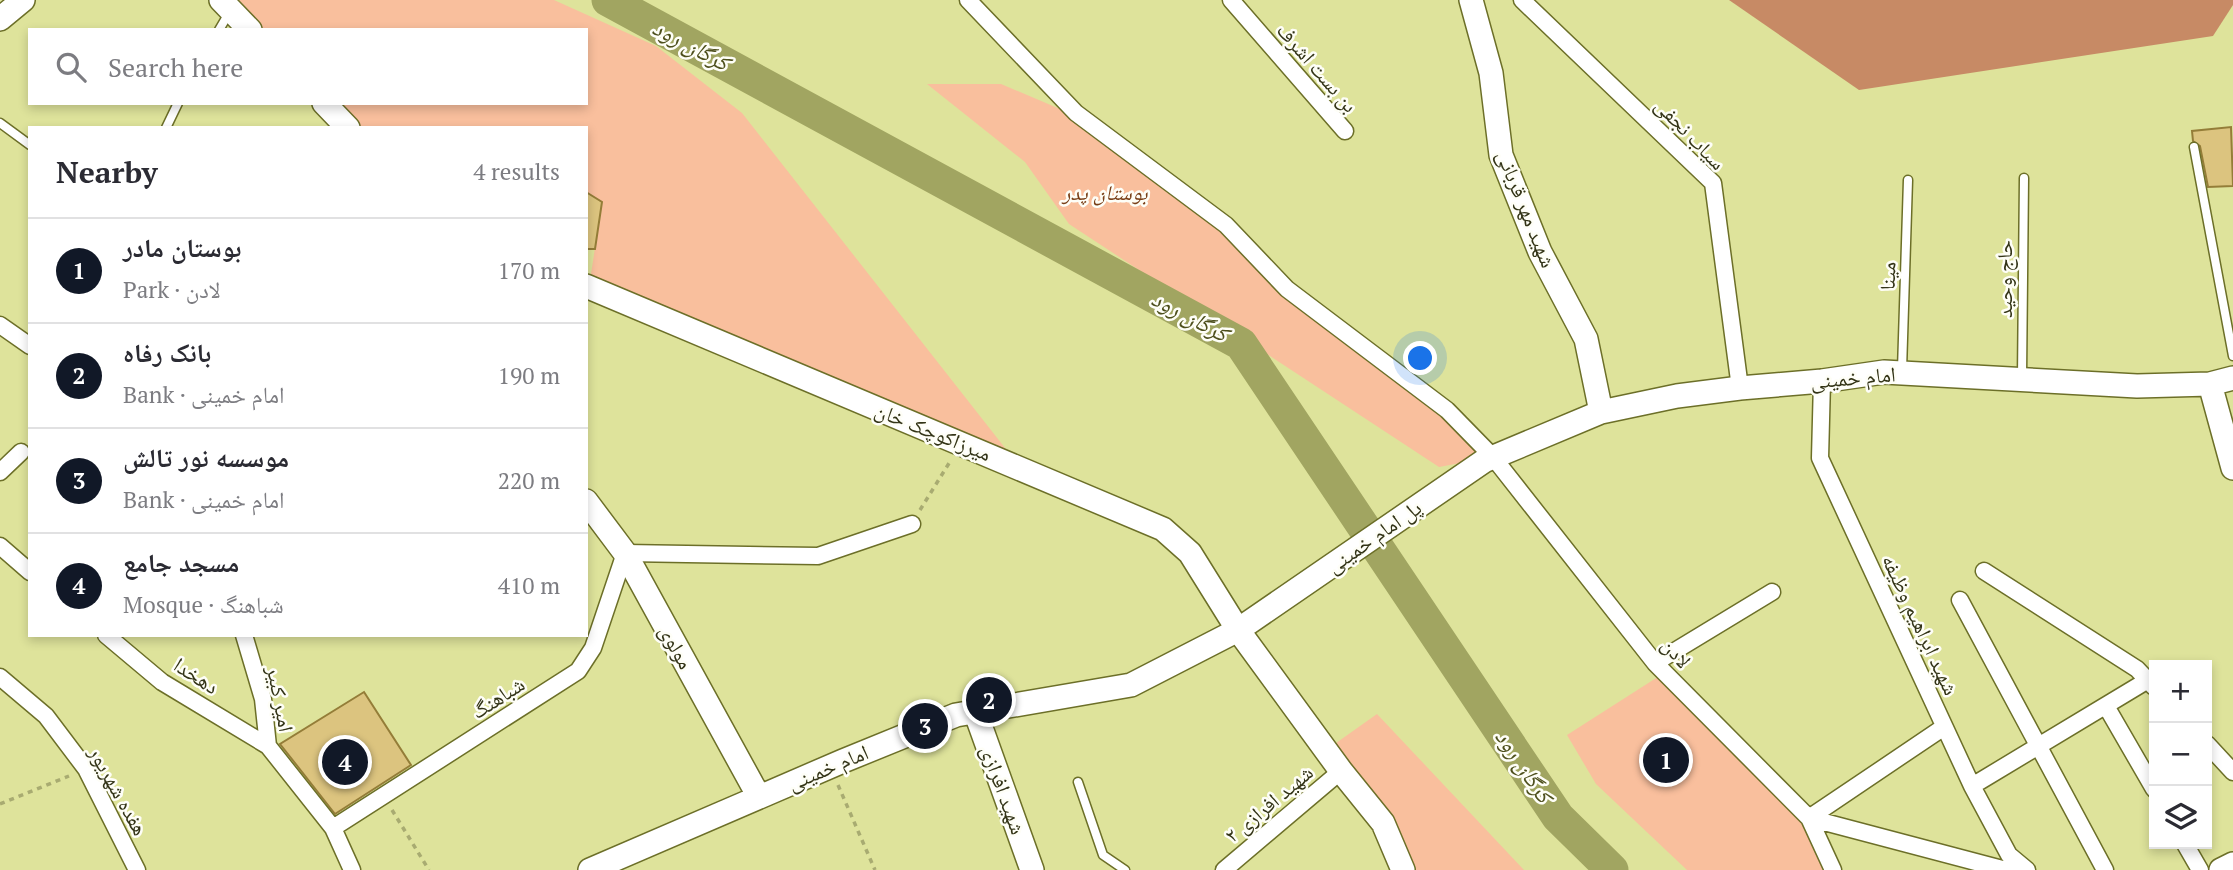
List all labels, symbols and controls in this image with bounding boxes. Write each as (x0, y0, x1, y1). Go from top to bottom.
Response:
water label: کرگان رود (648, 12, 738, 79)
street label: بن بست اشرف (1271, 17, 1364, 118)
search box (28, 28, 588, 105)
icon: search (52, 48, 90, 86)
text: Search here (108, 50, 243, 84)
street label: سیاب نجفی (1649, 91, 1732, 176)
street label: شهید مهر قربانی (1491, 146, 1563, 271)
text: Nearby (56, 152, 158, 192)
text: 4 results (473, 156, 560, 187)
park label: بوستان پدر (1061, 178, 1148, 206)
text: بوستان مادر (123, 230, 242, 264)
street label: حاج وحید (1990, 240, 2018, 318)
text: 1 (73, 255, 86, 286)
text: 170 m (498, 255, 560, 286)
street label: مینا (1873, 261, 1901, 291)
text: Park · لادن (123, 274, 221, 305)
water label: کرگان رود (1147, 283, 1237, 350)
text: بانک رفاه (123, 335, 211, 369)
your location (1403, 341, 1437, 375)
street label: امام خمینی (1809, 359, 1897, 396)
text: 2 (73, 360, 86, 391)
text: 190 m (498, 360, 560, 391)
text: Bank · امام خمینی (123, 379, 285, 410)
street label: میرزاکوچک خان (871, 395, 996, 467)
text: موسسه نور تالش (123, 440, 289, 474)
text: 3 (73, 465, 86, 496)
text: 220 m (498, 465, 560, 496)
text: Bank · امام خمینی (123, 484, 285, 515)
street label: پل امام خمینی (1320, 493, 1427, 580)
text: مسجد جامع (123, 545, 239, 579)
street label: شهید ابراهیم وظیفه (1875, 550, 1966, 700)
text: 4 (73, 570, 86, 601)
text: 410 m (498, 570, 560, 601)
text: Mosque · شباهنگ (123, 589, 284, 620)
street label: مولوی (653, 619, 700, 674)
street label: لادن (1656, 631, 1698, 674)
street label: دهخدا (169, 650, 224, 700)
map controls (2149, 660, 2212, 849)
button: + (2149, 660, 2212, 723)
street label: امیر کبیر (261, 662, 301, 734)
street label: شباهنگ (465, 670, 530, 725)
pin: 2 (966, 674, 1012, 726)
pin: 3 (902, 700, 948, 752)
water label: کرگان رود (1489, 723, 1562, 811)
button: − (2149, 723, 2212, 786)
pin: 1 (1643, 734, 1689, 786)
pin: 4 (322, 736, 368, 788)
street label: امام خمینی (783, 738, 873, 798)
street label: هفده شهریور (82, 740, 155, 840)
street label: شهید افرازی (975, 741, 1033, 838)
street label: شهید افرازی ۲ (1218, 758, 1318, 848)
button: layers (2149, 786, 2212, 849)

